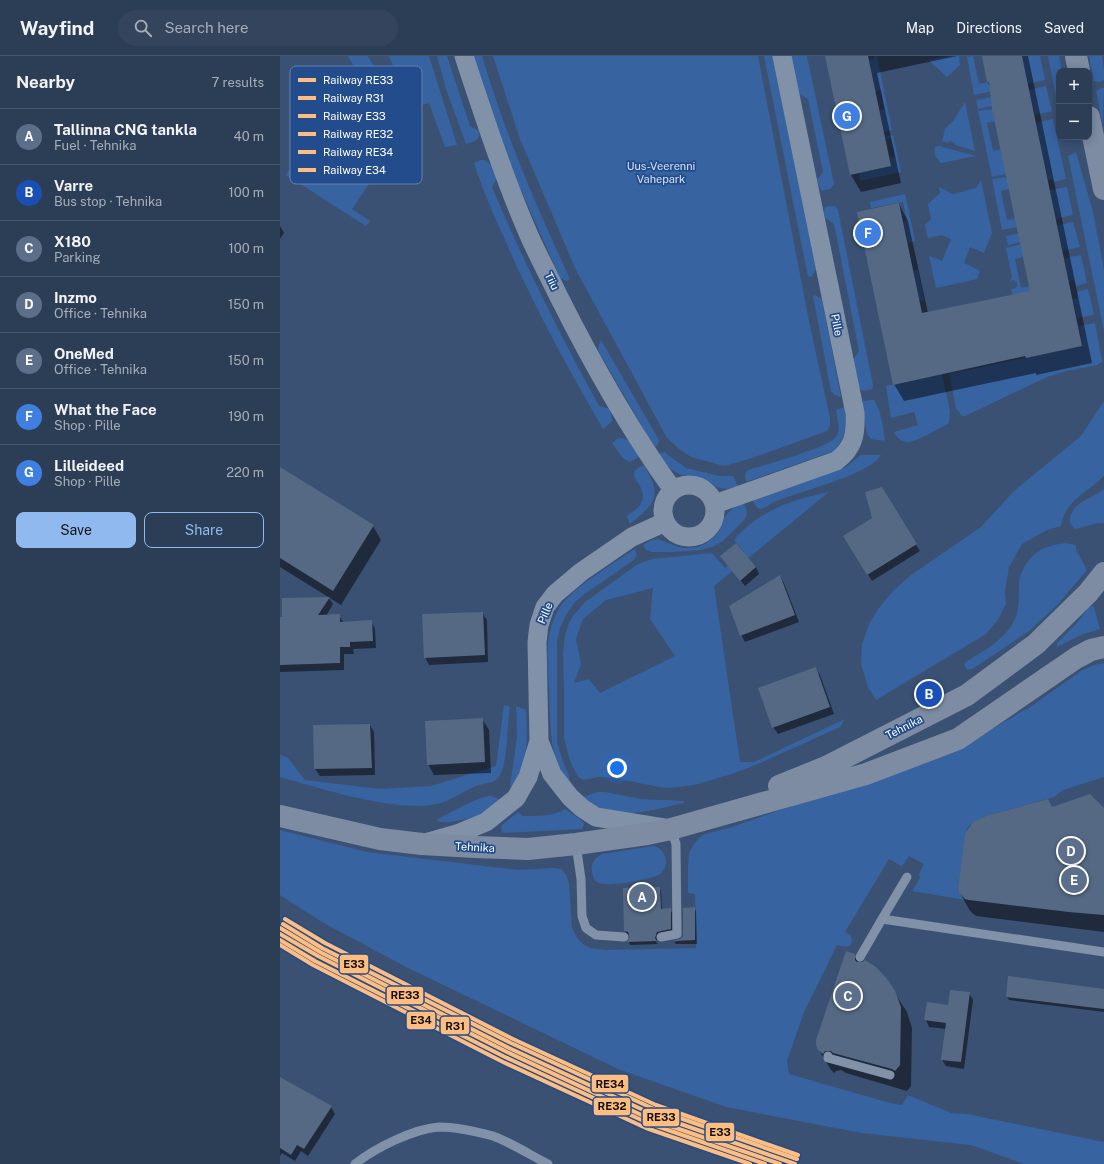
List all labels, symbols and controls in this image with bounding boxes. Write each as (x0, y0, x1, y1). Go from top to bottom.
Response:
search box (118, 10, 398, 46)
text: Wayfind (20, 17, 94, 39)
icon: search (132, 17, 154, 39)
text: Search here (164, 19, 249, 36)
text: Map (906, 20, 934, 36)
text: Directions (956, 20, 1022, 36)
text: Saved (1044, 20, 1084, 36)
legend (290, 66, 422, 184)
map controls (1056, 68, 1092, 140)
button: + (1056, 68, 1092, 104)
text: Nearby (16, 72, 75, 92)
text: Railway RE33 (323, 74, 393, 86)
text: 7 results (211, 75, 264, 90)
text: Railway R31 (323, 92, 384, 104)
pin: G (834, 101, 860, 131)
button: − (1056, 104, 1092, 140)
text: Railway E33 (323, 110, 386, 122)
text: Tallinna CNG tankla (54, 121, 197, 138)
text: Railway RE32 (323, 128, 393, 140)
text: A (24, 129, 34, 144)
text: 40 m (233, 129, 264, 144)
text: Fuel · Tehnika (54, 138, 136, 153)
text: Railway RE34 (323, 146, 393, 158)
park label: Uus-Veerenni Vahepark (627, 160, 695, 185)
text: Railway E34 (323, 164, 386, 176)
text: Varre (54, 177, 93, 194)
text: B (25, 185, 33, 200)
text: 100 m (228, 185, 264, 200)
text: Bus stop · Tehnika (54, 194, 162, 209)
pin: F (855, 218, 881, 248)
text: X180 (54, 233, 91, 250)
text: C (24, 241, 34, 256)
text: 100 m (228, 241, 264, 256)
text: Parking (54, 250, 101, 265)
street label: Tiiu (543, 270, 561, 292)
text: Inzmo (54, 289, 97, 306)
text: D (24, 297, 34, 312)
text: 150 m (228, 297, 264, 312)
text: Office · Tehnika (54, 306, 147, 321)
street label: Pille (829, 313, 845, 337)
text: OneMed (54, 345, 114, 362)
text: E (25, 353, 33, 368)
text: 150 m (228, 353, 264, 368)
text: Office · Tehnika (54, 362, 147, 377)
text: What the Face (54, 401, 157, 418)
text: F (25, 409, 33, 424)
text: 190 m (228, 409, 264, 424)
text: Shop · Pille (54, 418, 121, 433)
text: Lilleideed (54, 457, 124, 474)
text: G (24, 465, 34, 480)
text: 220 m (226, 465, 264, 480)
text: Shop · Pille (54, 474, 121, 489)
button: Save (16, 512, 136, 548)
button: Share (144, 512, 264, 548)
street label: Pille (535, 600, 555, 626)
pin: B (916, 679, 942, 709)
street label: Tehnika (884, 713, 924, 741)
your location (607, 758, 627, 778)
pin: D (1058, 836, 1084, 866)
street label: Tehnika (455, 840, 495, 854)
pin: E (1061, 865, 1087, 895)
pin: A (629, 882, 655, 912)
line badge: E33 (339, 954, 369, 974)
text: E33 (343, 958, 365, 970)
pin: C (835, 981, 861, 1011)
line badge: RE33 (386, 986, 424, 1005)
text: RE33 (390, 989, 420, 1001)
line badge: E34 (406, 1011, 436, 1030)
text: E34 (410, 1014, 432, 1026)
line badge: R31 (440, 1016, 470, 1035)
text: R31 (445, 1020, 465, 1032)
line badge: RE34 (591, 1074, 629, 1093)
text: RE34 (595, 1078, 625, 1090)
line badge: RE32 (593, 1097, 631, 1116)
text: RE32 (598, 1100, 626, 1112)
line badge: RE33 (642, 1108, 680, 1127)
text: RE33 (646, 1111, 676, 1123)
line badge: E33 (705, 1122, 735, 1142)
text: E33 (709, 1126, 731, 1138)

